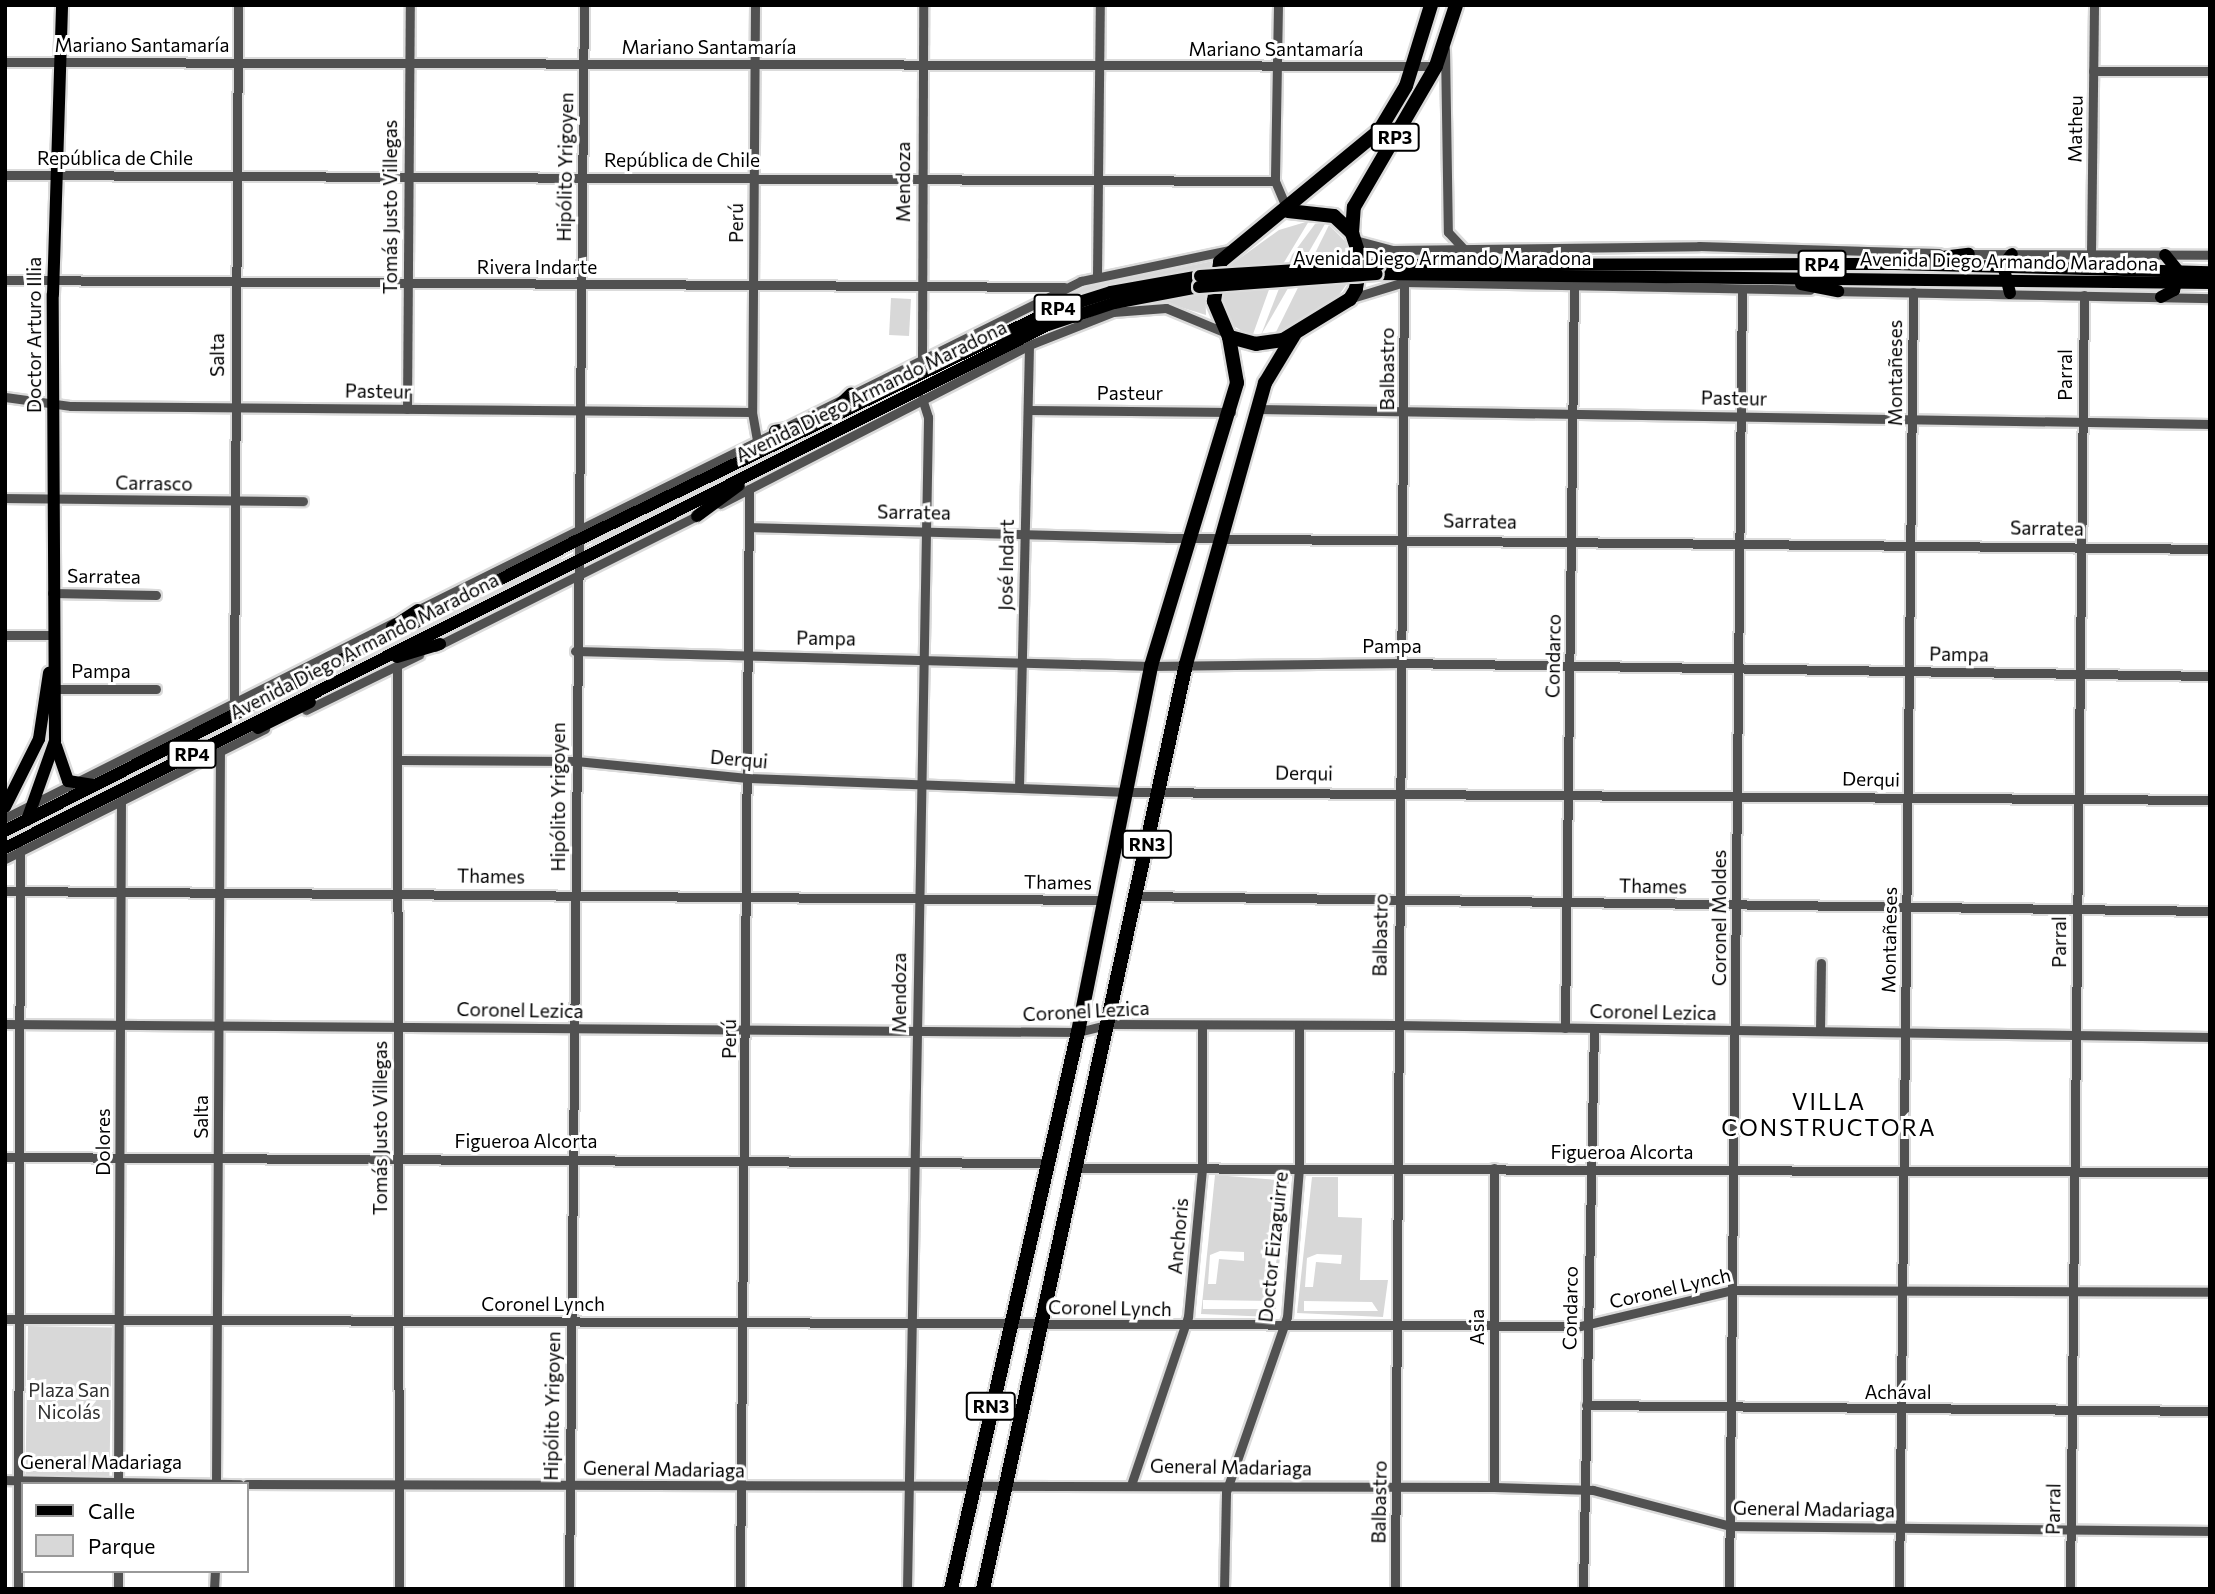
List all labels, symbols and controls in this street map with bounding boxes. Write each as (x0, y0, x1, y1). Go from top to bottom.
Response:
street label: Mariano Santamaría (55, 34, 229, 56)
street label: Mariano Santamaría (622, 36, 796, 58)
street label: Mariano Santamaría (1189, 38, 1363, 60)
street label: Hipólito Yrigoyen (552, 92, 578, 242)
street label: Matheu (2063, 95, 2087, 163)
street label: Tomás Justo Villegas (379, 120, 401, 294)
road number: RP3 (1370, 122, 1420, 152)
street label: Mendoza (892, 142, 914, 222)
street label: República de Chile (37, 147, 193, 169)
street label: República de Chile (604, 149, 760, 171)
street label: Perú (725, 203, 747, 243)
street label: Avenida Diego Armando Maradona (1293, 247, 1591, 269)
street label: Avenida Diego Armando Maradona (1860, 247, 2158, 275)
road number: RP4 (1798, 250, 1846, 278)
street label: Rivera Indarte (477, 256, 597, 278)
street label: Doctor Arturo Illia (23, 257, 45, 413)
road number: RP4 (1034, 294, 1082, 322)
street label: Avenida Diego Armando Maradona (732, 315, 1010, 467)
street label: Montañeses (1884, 320, 1906, 426)
street label: Balbastro (1376, 327, 1398, 411)
street label: Salta (206, 333, 228, 377)
street label: Parral (2054, 349, 2076, 401)
street label: Pasteur (345, 379, 411, 403)
street label: Pasteur (1097, 382, 1163, 404)
street label: Pasteur (1701, 386, 1767, 410)
street label: Carrasco (115, 471, 193, 495)
street label: Sarratea (877, 500, 951, 524)
street label: Sarratea (1443, 509, 1517, 533)
street label: Sarratea (2010, 516, 2084, 540)
street label: José Indart (994, 519, 1018, 611)
street label: Sarratea (67, 564, 141, 588)
street label: Avenida Diego Armando Maradona (226, 568, 502, 724)
street label: Condarco (1541, 614, 1565, 698)
street label: Pampa (796, 626, 856, 650)
street label: Pampa (1362, 635, 1422, 657)
street label: Pampa (1929, 642, 1989, 666)
street label: Pampa (71, 660, 131, 682)
street label: Hipólito Yrigoyen (547, 722, 569, 872)
road number: RP4 (168, 740, 216, 768)
street label: Derqui (709, 745, 769, 773)
street label: Derqui (1275, 761, 1333, 785)
street label: Derqui (1842, 767, 1900, 791)
road number: RN3 (1121, 830, 1173, 858)
street label: Coronel Moldes (1708, 850, 1730, 986)
street label: Thames (457, 864, 525, 888)
street label: Thames (1024, 870, 1092, 894)
street label: Thames (1619, 874, 1687, 898)
street label: Montañeses (1877, 887, 1901, 993)
street label: Balbastro (1368, 893, 1392, 977)
street label: Parral (2048, 916, 2070, 968)
street label: Mendoza (888, 953, 910, 1033)
street label: Coronel Lezica (1022, 996, 1150, 1026)
street label: Coronel Lezica (456, 997, 584, 1023)
street label: Coronel Lezica (1589, 999, 1717, 1025)
street label: Perú (718, 1019, 740, 1059)
street label: Tomás Justo Villegas (369, 1041, 391, 1215)
district label: VILLA CONSTRUCTORA (1723, 1087, 1935, 1141)
street label: Salta (190, 1095, 212, 1139)
street label: Dolores (92, 1108, 114, 1176)
street label: Figueroa Alcorta (455, 1130, 597, 1152)
street label: Figueroa Alcorta (1551, 1141, 1693, 1163)
street label: Doctor Eizaguirre (1254, 1171, 1292, 1323)
street label: Anchoris (1163, 1197, 1193, 1275)
street label: Coronel Lynch (1607, 1263, 1733, 1313)
street label: Condarco (1558, 1266, 1582, 1350)
street label: Coronel Lynch (481, 1293, 605, 1315)
street label: Coronel Lynch (1048, 1296, 1172, 1320)
street label: Asia (1466, 1309, 1488, 1345)
street label: Hipólito Yrigoyen (539, 1331, 565, 1481)
park label: Plaza San Nicolás (28, 1379, 110, 1423)
street label: Achával (1865, 1381, 1931, 1403)
road number: RN3 (965, 1392, 1017, 1420)
street label: General Madariaga (20, 1451, 182, 1473)
street label: General Madariaga (1150, 1454, 1312, 1480)
street label: General Madariaga (583, 1456, 745, 1482)
street label: Balbastro (1367, 1460, 1391, 1544)
legend (21, 1482, 248, 1573)
street label: Parral (2041, 1483, 2065, 1535)
street label: General Madariaga (1733, 1496, 1895, 1522)
text: Calle (88, 1498, 135, 1523)
text: Parque (88, 1533, 155, 1558)

